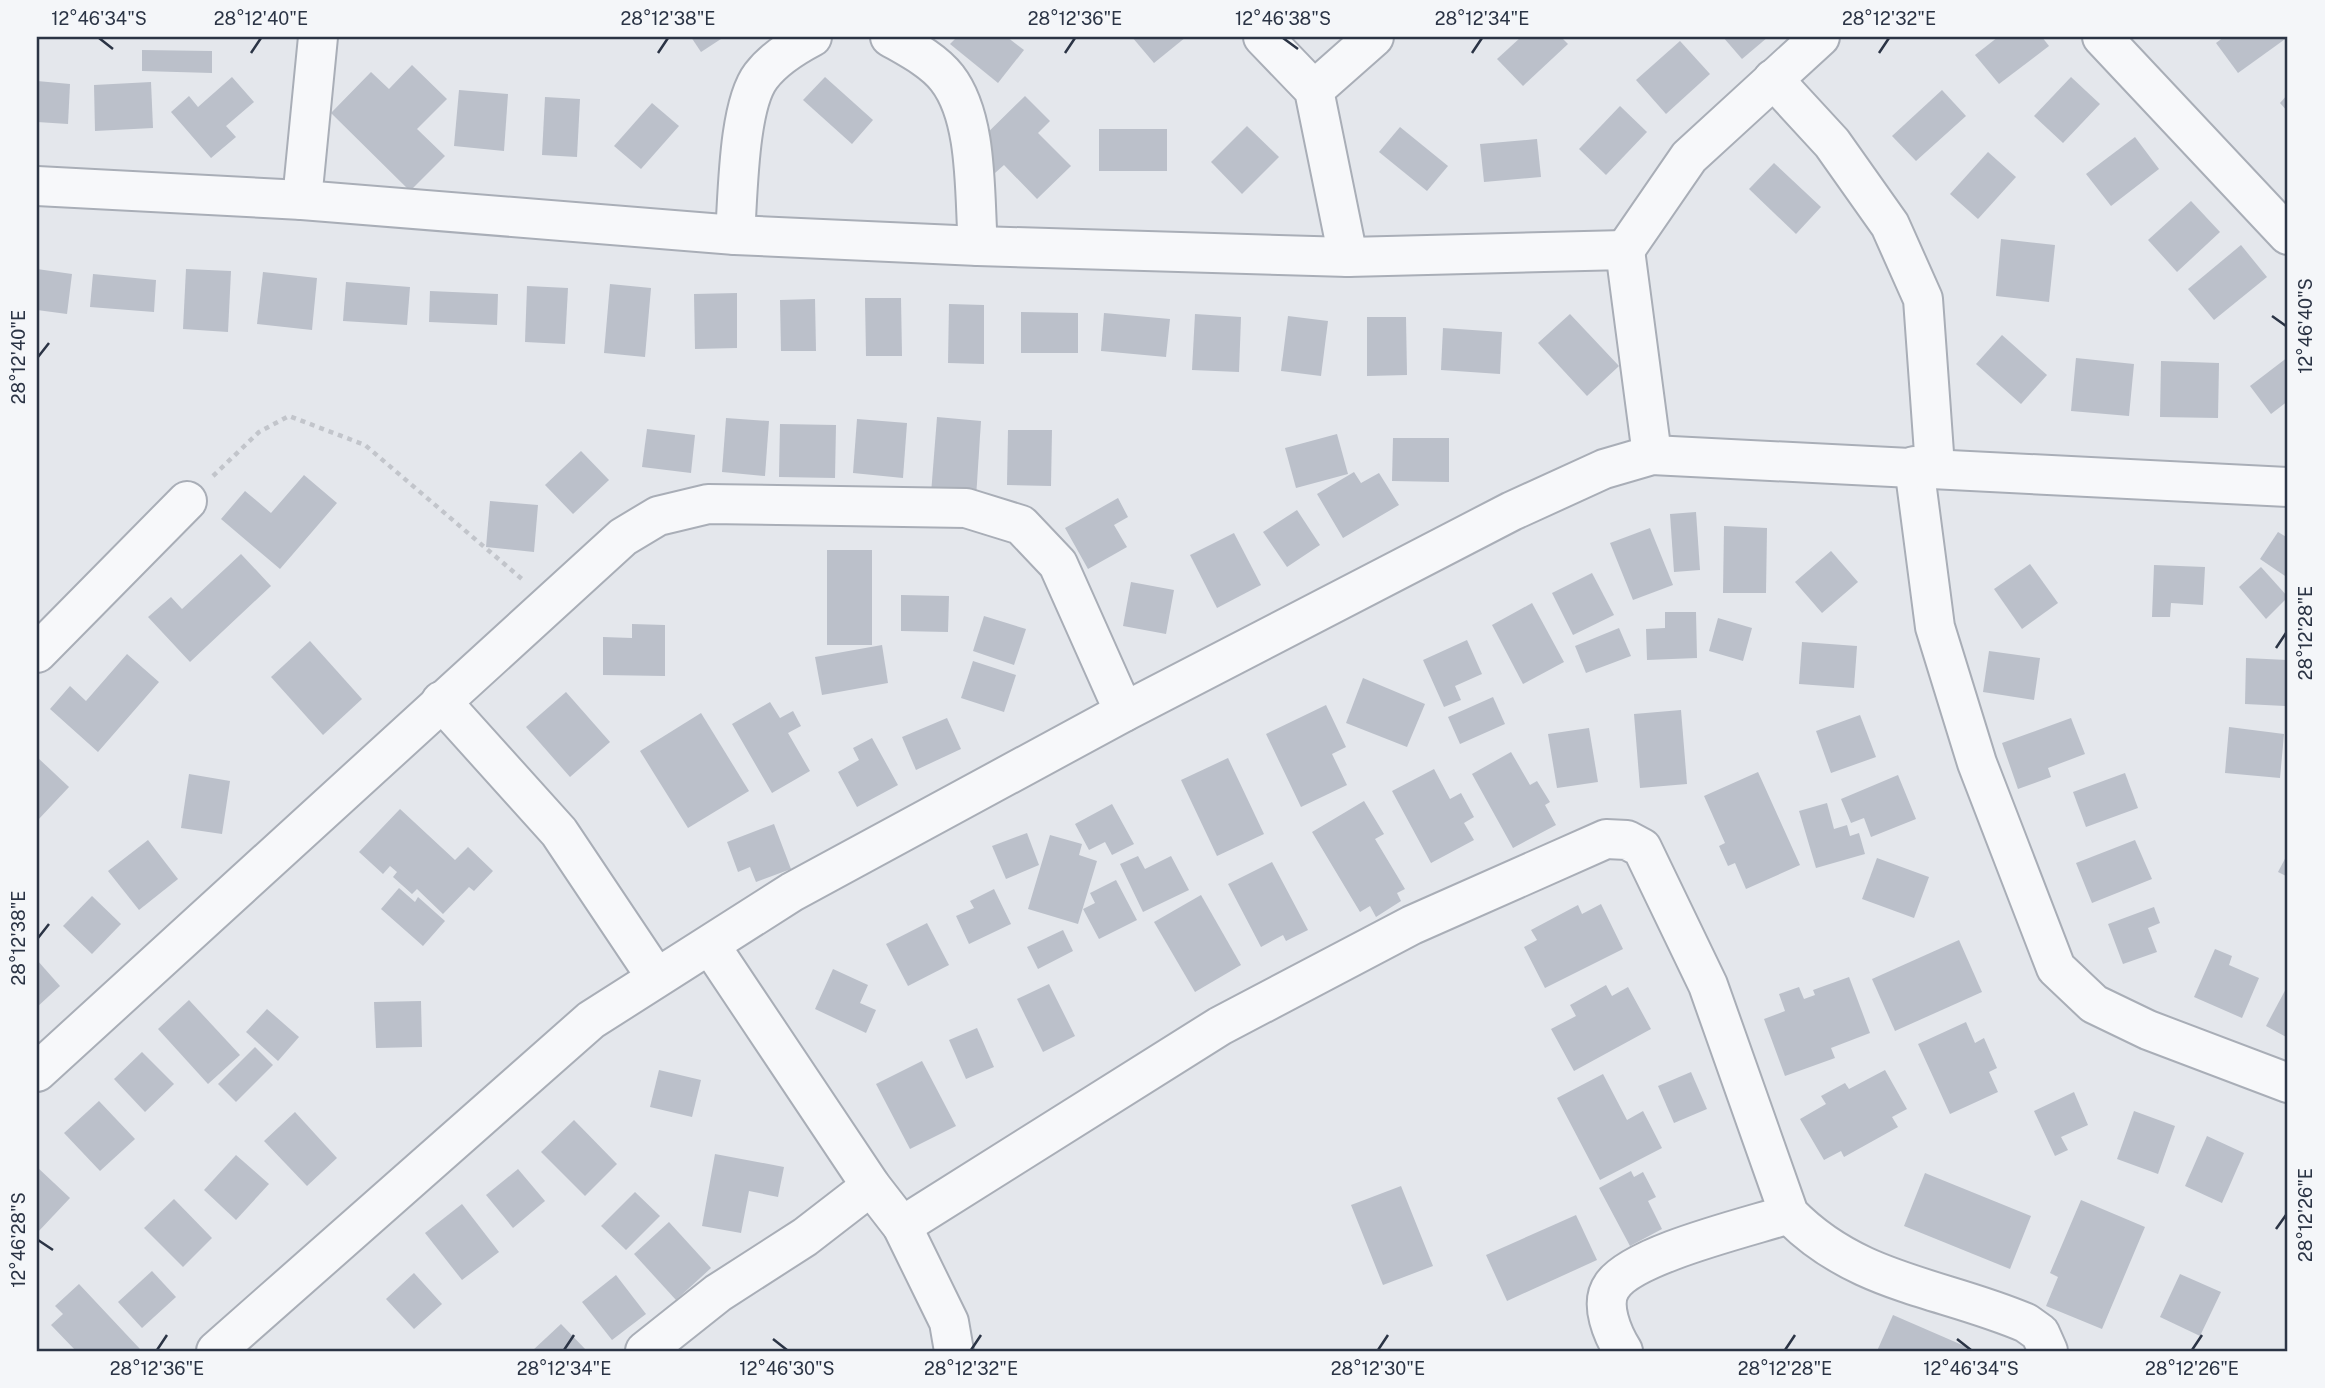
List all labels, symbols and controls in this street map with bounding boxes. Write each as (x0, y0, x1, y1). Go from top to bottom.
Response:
text: 12°46'34"S (51, 8, 147, 29)
text: 28°12'40"E (214, 8, 308, 29)
text: 28°12'38"E (621, 8, 715, 29)
text: 28°12'36"E (1028, 8, 1122, 29)
text: 12°46'38"S (1235, 8, 1331, 29)
text: 28°12'34"E (1435, 8, 1529, 29)
text: 28°12'32"E (1842, 8, 1936, 29)
text: 12°46'40"S (2295, 278, 2316, 374)
text: 28°12'40"E (8, 310, 29, 404)
text: 28°12'28"E (2295, 586, 2316, 680)
text: 28°12'38"E (8, 891, 29, 985)
text: 28°12'26"E (2295, 1168, 2316, 1262)
text: 12°46'28"S (8, 1192, 29, 1288)
text: 28°12'36"E (110, 1358, 204, 1379)
text: 28°12'34"E (517, 1358, 611, 1379)
text: 12°46'30"S (739, 1358, 835, 1379)
text: 28°12'32"E (924, 1358, 1018, 1379)
text: 28°12'30"E (1331, 1358, 1425, 1379)
text: 28°12'28"E (1738, 1358, 1832, 1379)
text: 12°46'34"S (1923, 1358, 2019, 1379)
text: 28°12'26"E (2145, 1358, 2239, 1379)

